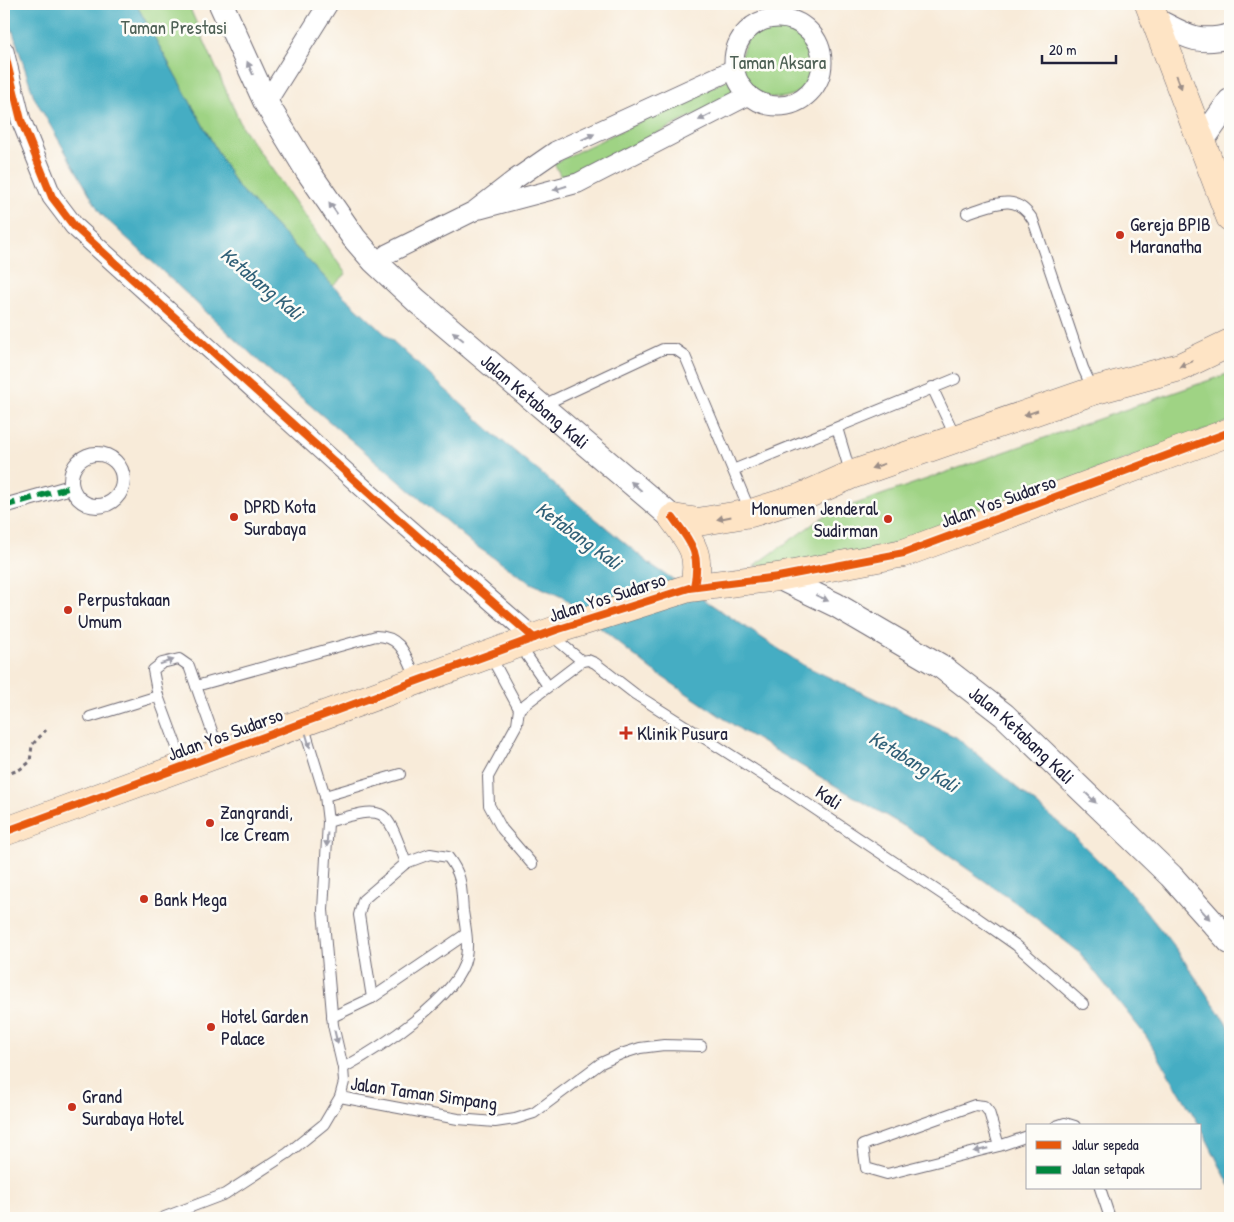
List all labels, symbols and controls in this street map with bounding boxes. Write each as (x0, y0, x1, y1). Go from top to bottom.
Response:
park label: Taman Prestasi (121, 14, 227, 40)
scale bar (1042, 32, 1115, 64)
text: 20 m (1049, 39, 1076, 60)
park label: Taman Aksara (730, 49, 827, 75)
one-way arrow (246, 61, 254, 75)
one-way arrow (1175, 75, 1183, 90)
one-way arrow (698, 113, 713, 121)
one-way arrow (581, 132, 595, 140)
one-way arrow (552, 185, 567, 193)
one-way arrow (328, 201, 338, 215)
place label: Gereja BPIB Maranatha (1130, 211, 1211, 259)
marker: Gereja BPIB Maranatha (1114, 229, 1126, 241)
water label: Ketabang Kali (214, 241, 311, 328)
one-way arrow (453, 330, 465, 342)
street label: Jalan Ketabang Kali (475, 348, 595, 455)
one-way arrow (1179, 360, 1193, 368)
one-way arrow (1023, 409, 1038, 417)
one-way arrow (870, 463, 885, 470)
street label: Jalan Yos Sudarso (937, 468, 1060, 534)
one-way arrow (630, 480, 642, 492)
place label: DPRD Kota Surabaya (244, 493, 316, 541)
water label: Ketabang Kali (530, 495, 629, 578)
place label: Monumen Jenderal Sudirman (751, 495, 879, 543)
marker: DPRD Kota Surabaya (228, 511, 240, 523)
marker: Monumen Jenderal Sudirman (882, 513, 894, 525)
one-way arrow (716, 515, 732, 523)
street label: Jalan Yos Sudarso (545, 566, 669, 628)
place label: Perpustakaan Umum (78, 586, 170, 634)
one-way arrow (815, 594, 829, 602)
marker: Perpustakaan Umum (62, 604, 74, 616)
one-way arrow (160, 658, 175, 666)
street label: Jalan Ketabang Kali (964, 680, 1081, 789)
street label: Jalan Yos Sudarso (164, 701, 287, 767)
place label: Klinik Pusura (637, 720, 728, 746)
water label: Ketabang Kali (864, 724, 966, 800)
marker: Klinik Pusura (619, 726, 633, 740)
one-way arrow (305, 733, 313, 748)
street label: Kali (811, 779, 847, 815)
one-way arrow (1085, 792, 1097, 804)
place label: Zangrandi, Ice Cream (220, 799, 293, 847)
marker: Zangrandi, Ice Cream (204, 817, 216, 829)
one-way arrow (323, 832, 331, 848)
place label: Bank Mega (154, 886, 227, 912)
marker: Bank Mega (138, 893, 150, 905)
one-way arrow (1199, 908, 1211, 920)
place label: Hotel Garden Palace (221, 1003, 309, 1051)
marker: Hotel Garden Palace (205, 1021, 217, 1033)
one-way arrow (332, 1029, 340, 1044)
street label: Jalan Taman Simpang (349, 1070, 499, 1116)
place label: Grand Surabaya Hotel (82, 1083, 185, 1131)
marker: Grand Surabaya Hotel (66, 1101, 78, 1113)
legend (1026, 1124, 1202, 1190)
text: Jalur sepeda (1072, 1134, 1139, 1155)
one-way arrow (974, 1146, 989, 1154)
text: Jalan setapak (1072, 1158, 1145, 1179)

